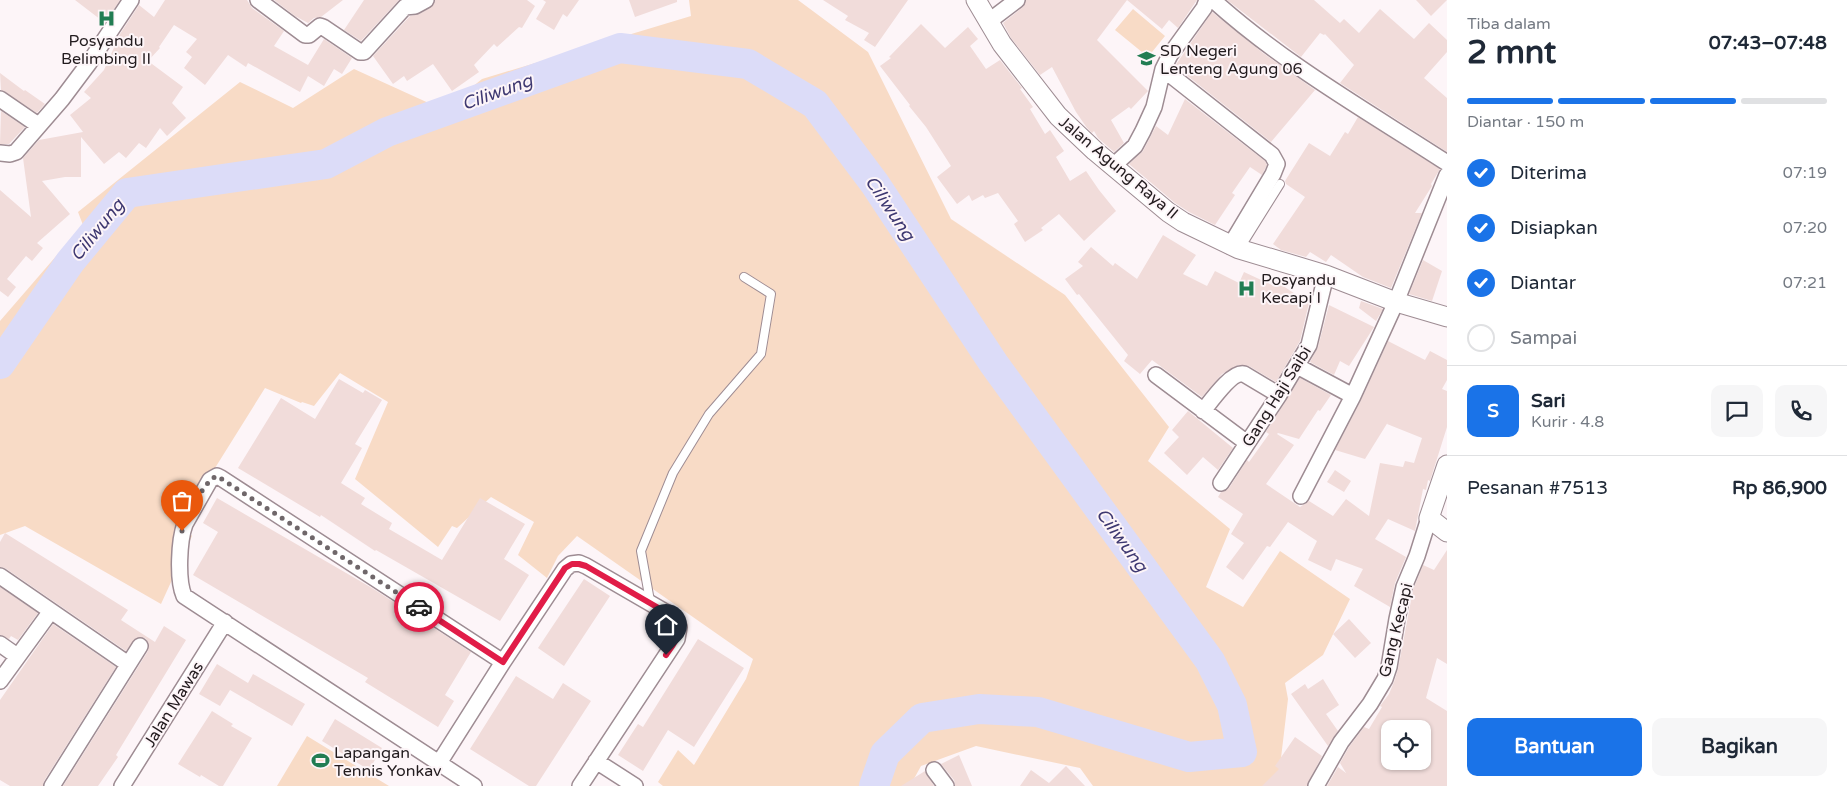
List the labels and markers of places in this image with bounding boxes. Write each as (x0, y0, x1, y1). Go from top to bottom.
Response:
hospital icon: Posyandu Belimbing II (96, 8, 116, 28)
place label: Posyandu Belimbing II (61, 31, 151, 69)
place label: SD Negeri Lenteng Agung 06 (1160, 41, 1303, 79)
school or university icon: SD Negeri Lenteng Agung 06 (1136, 49, 1156, 69)
place label: Posyandu Kecapi I (1261, 270, 1336, 308)
hospital icon: Posyandu Kecapi I (1237, 278, 1257, 298)
pin (161, 480, 203, 531)
pin (645, 604, 687, 655)
place label: Lapangan Tennis Yonkav (334, 743, 442, 781)
sports icon: Lapangan Tennis Yonkav (310, 751, 330, 771)

